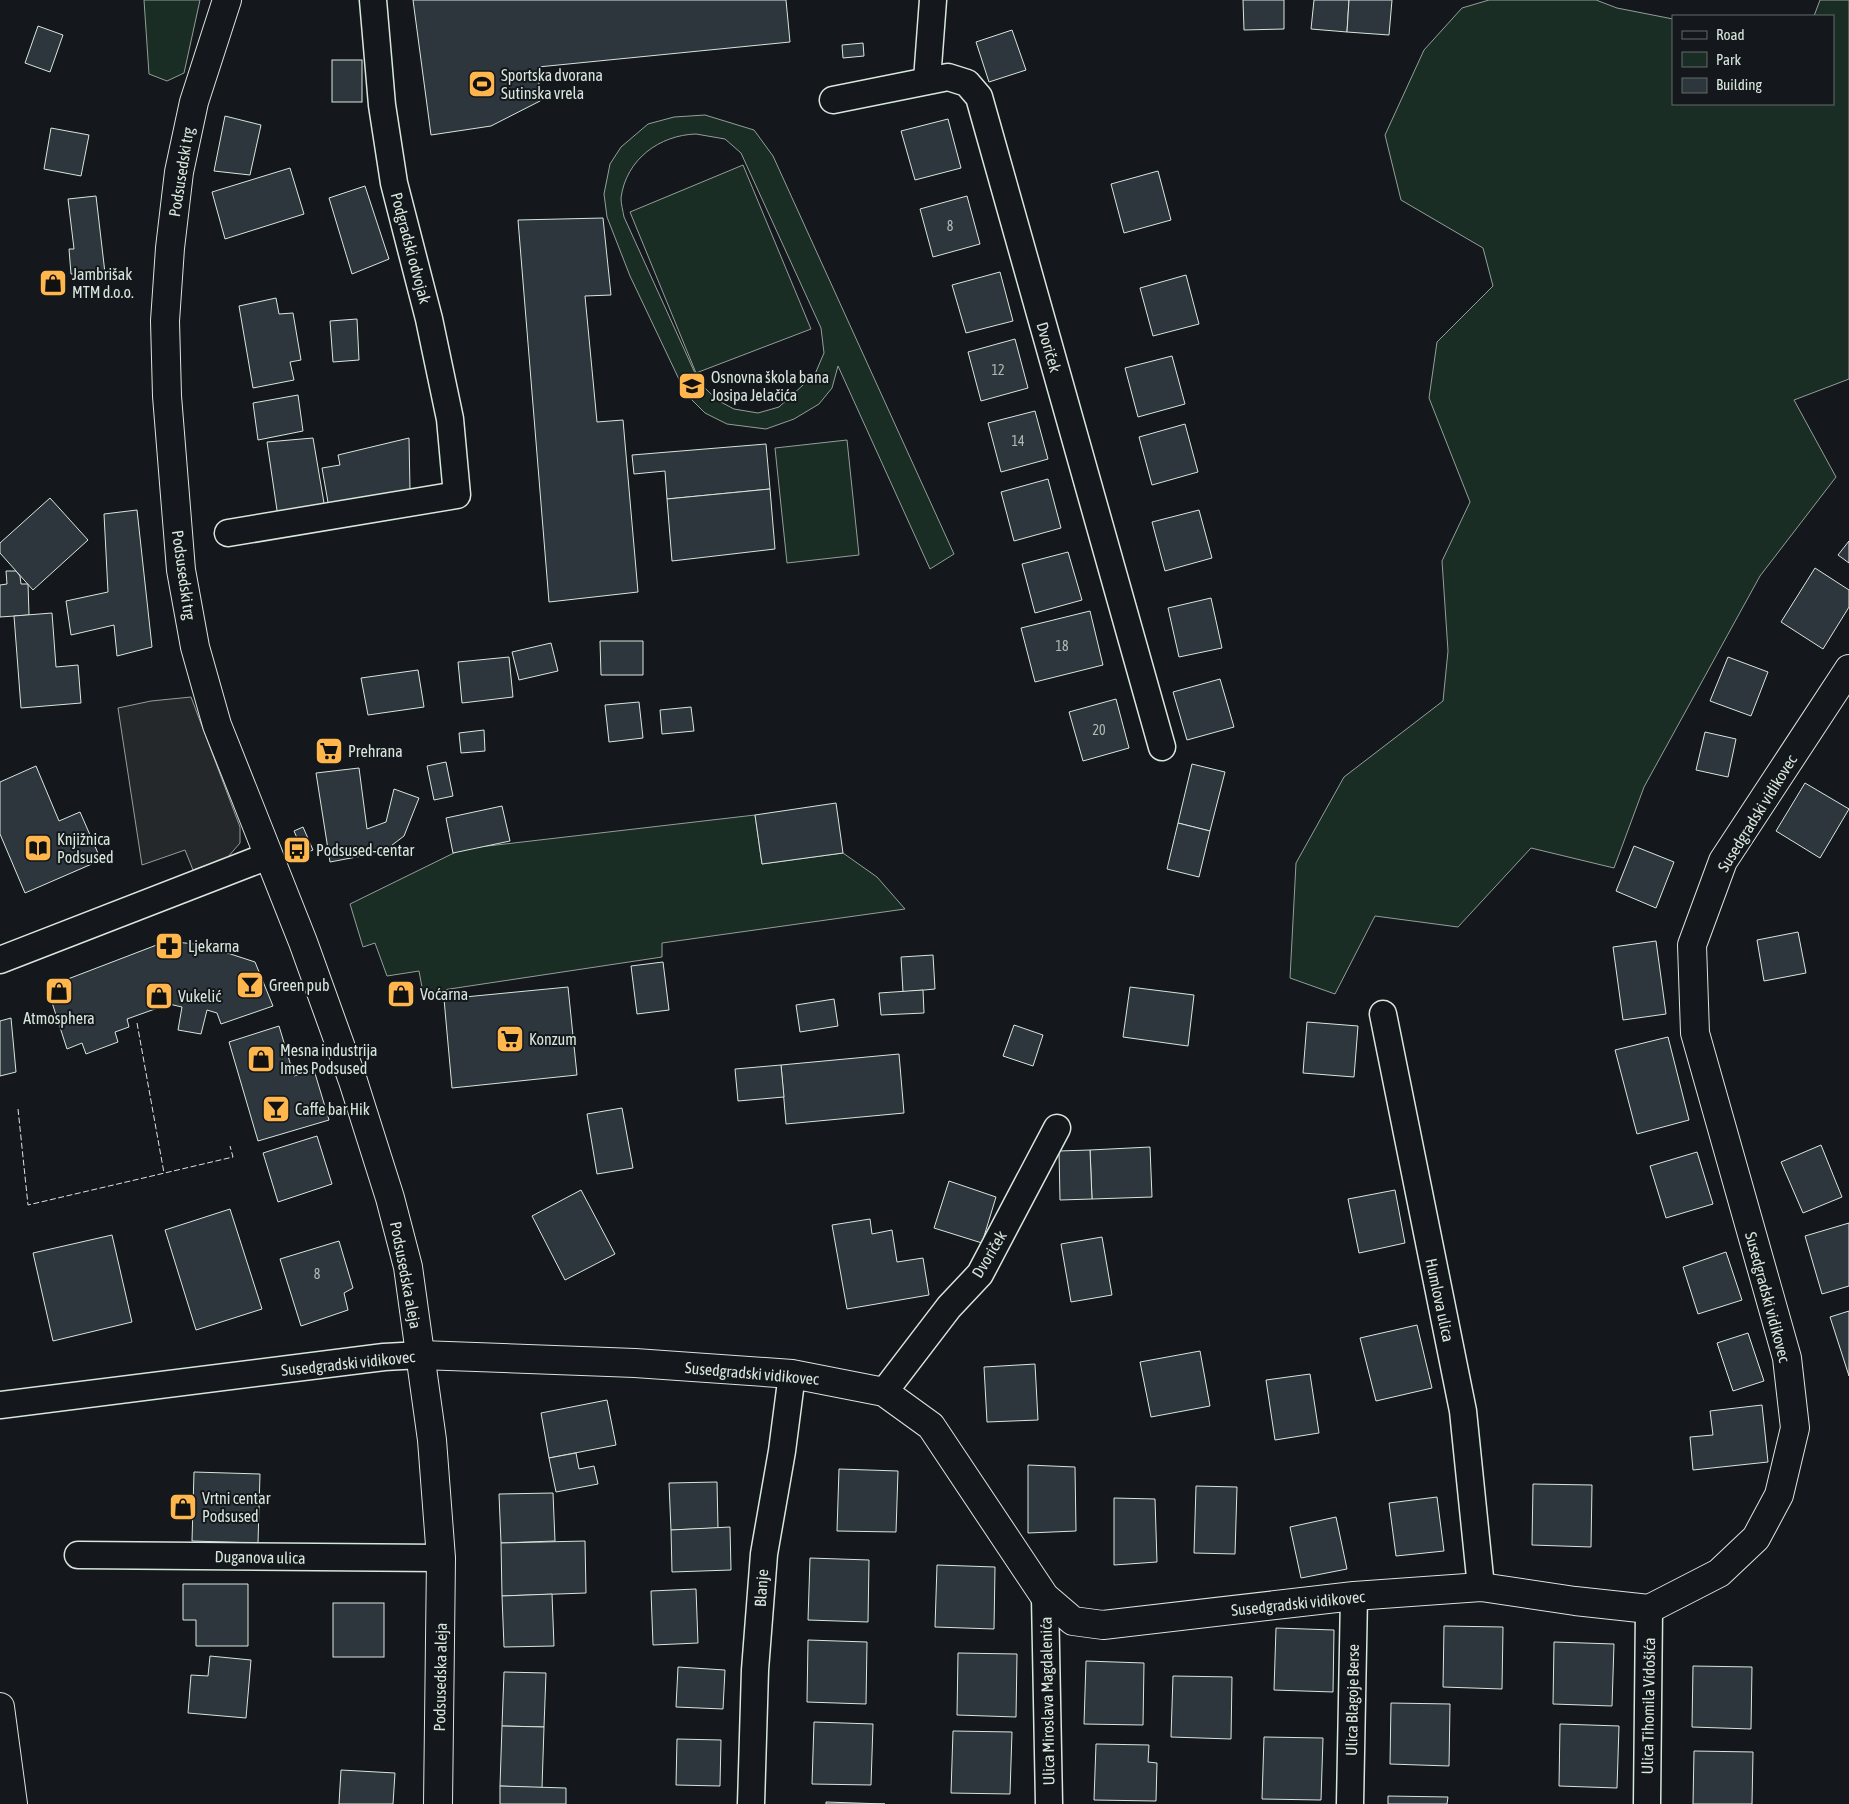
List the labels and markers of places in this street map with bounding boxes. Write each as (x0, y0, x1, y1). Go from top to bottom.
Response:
place label: Sportska dvorana Sutinska vrela (501, 66, 603, 102)
sports icon: Sportska dvorana Sutinska vrela (467, 69, 497, 99)
place label: Jambrišak MTM d.o.o. (72, 265, 134, 301)
shop icon: Jambrišak MTM d.o.o. (38, 268, 68, 298)
place label: Osnovna škola bana Josipa Jelačića (711, 368, 829, 405)
school or university icon: Osnovna škola bana Josipa Jelačića (677, 371, 707, 401)
supermarket icon: Prehrana (314, 736, 344, 766)
place label: Prehrana (348, 742, 403, 760)
place label: Knjižnica Podsused (57, 830, 114, 866)
library icon: Knjižnica Podsused (23, 833, 53, 863)
bus stop icon: Podsused-centar (282, 835, 312, 865)
place label: Podsused-centar (316, 841, 415, 859)
pharmacy icon: Ljekarna (154, 931, 184, 961)
place label: Ljekarna (188, 937, 240, 956)
bar icon: Green pub (235, 970, 265, 1000)
shop icon: Atmosphera (44, 976, 74, 1006)
place label: Green pub (269, 976, 330, 995)
shop icon: Voćarna (386, 979, 416, 1009)
shop icon: Vukelić (144, 981, 174, 1011)
place label: Voćarna (420, 985, 468, 1003)
place label: Vukelić (178, 987, 221, 1005)
place label: Atmosphera (23, 1009, 95, 1028)
supermarket icon: Konzum (495, 1024, 525, 1054)
place label: Konzum (529, 1030, 577, 1048)
place label: Mesna industrija Imes Podsused (280, 1041, 378, 1077)
shop icon: Mesna industrija Imes Podsused (246, 1044, 276, 1074)
bar icon: Caffe bar Hik (261, 1094, 291, 1124)
place label: Caffe bar Hik (295, 1100, 370, 1118)
place label: Vrtni centar Podsused (202, 1489, 271, 1525)
shop icon: Vrtni centar Podsused (168, 1492, 198, 1522)

